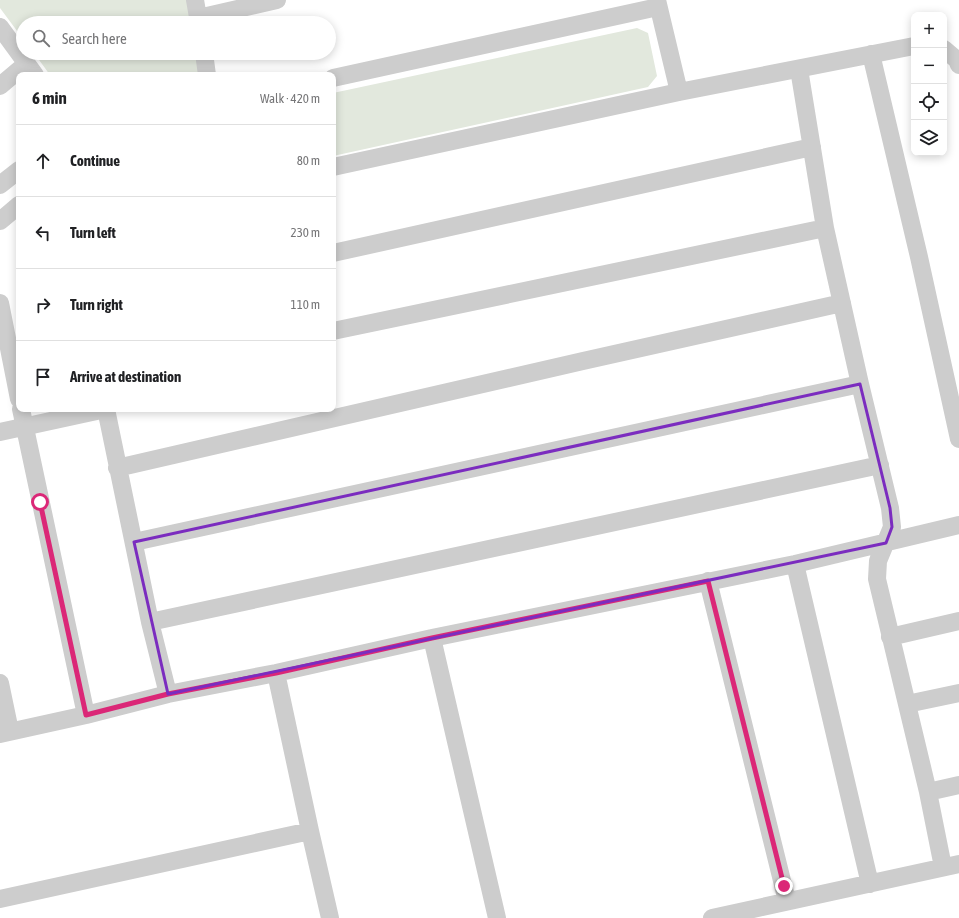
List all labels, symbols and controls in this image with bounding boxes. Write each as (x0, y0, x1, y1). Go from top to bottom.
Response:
map controls (911, 12, 947, 156)
button: + (911, 12, 947, 48)
search box (16, 16, 336, 60)
icon: search (30, 27, 52, 49)
text: Search here (62, 30, 127, 47)
button: − (911, 48, 947, 84)
button: locate (911, 84, 947, 120)
text: 6 min (32, 88, 67, 108)
text: Walk · 420 m (260, 91, 320, 106)
button: layers (911, 120, 947, 156)
icon: ahead (32, 150, 54, 172)
text: Continue (70, 152, 120, 169)
text: 80 m (297, 153, 320, 168)
icon: left (32, 222, 54, 244)
text: Turn left (70, 224, 116, 241)
text: 230 m (291, 225, 320, 240)
icon: right (32, 294, 54, 316)
text: Turn right (70, 296, 123, 313)
text: 110 m (291, 297, 320, 312)
icon: arrive (32, 366, 54, 388)
text: Arrive at destination (70, 368, 181, 385)
route start (31, 493, 49, 511)
route end (775, 877, 793, 895)

